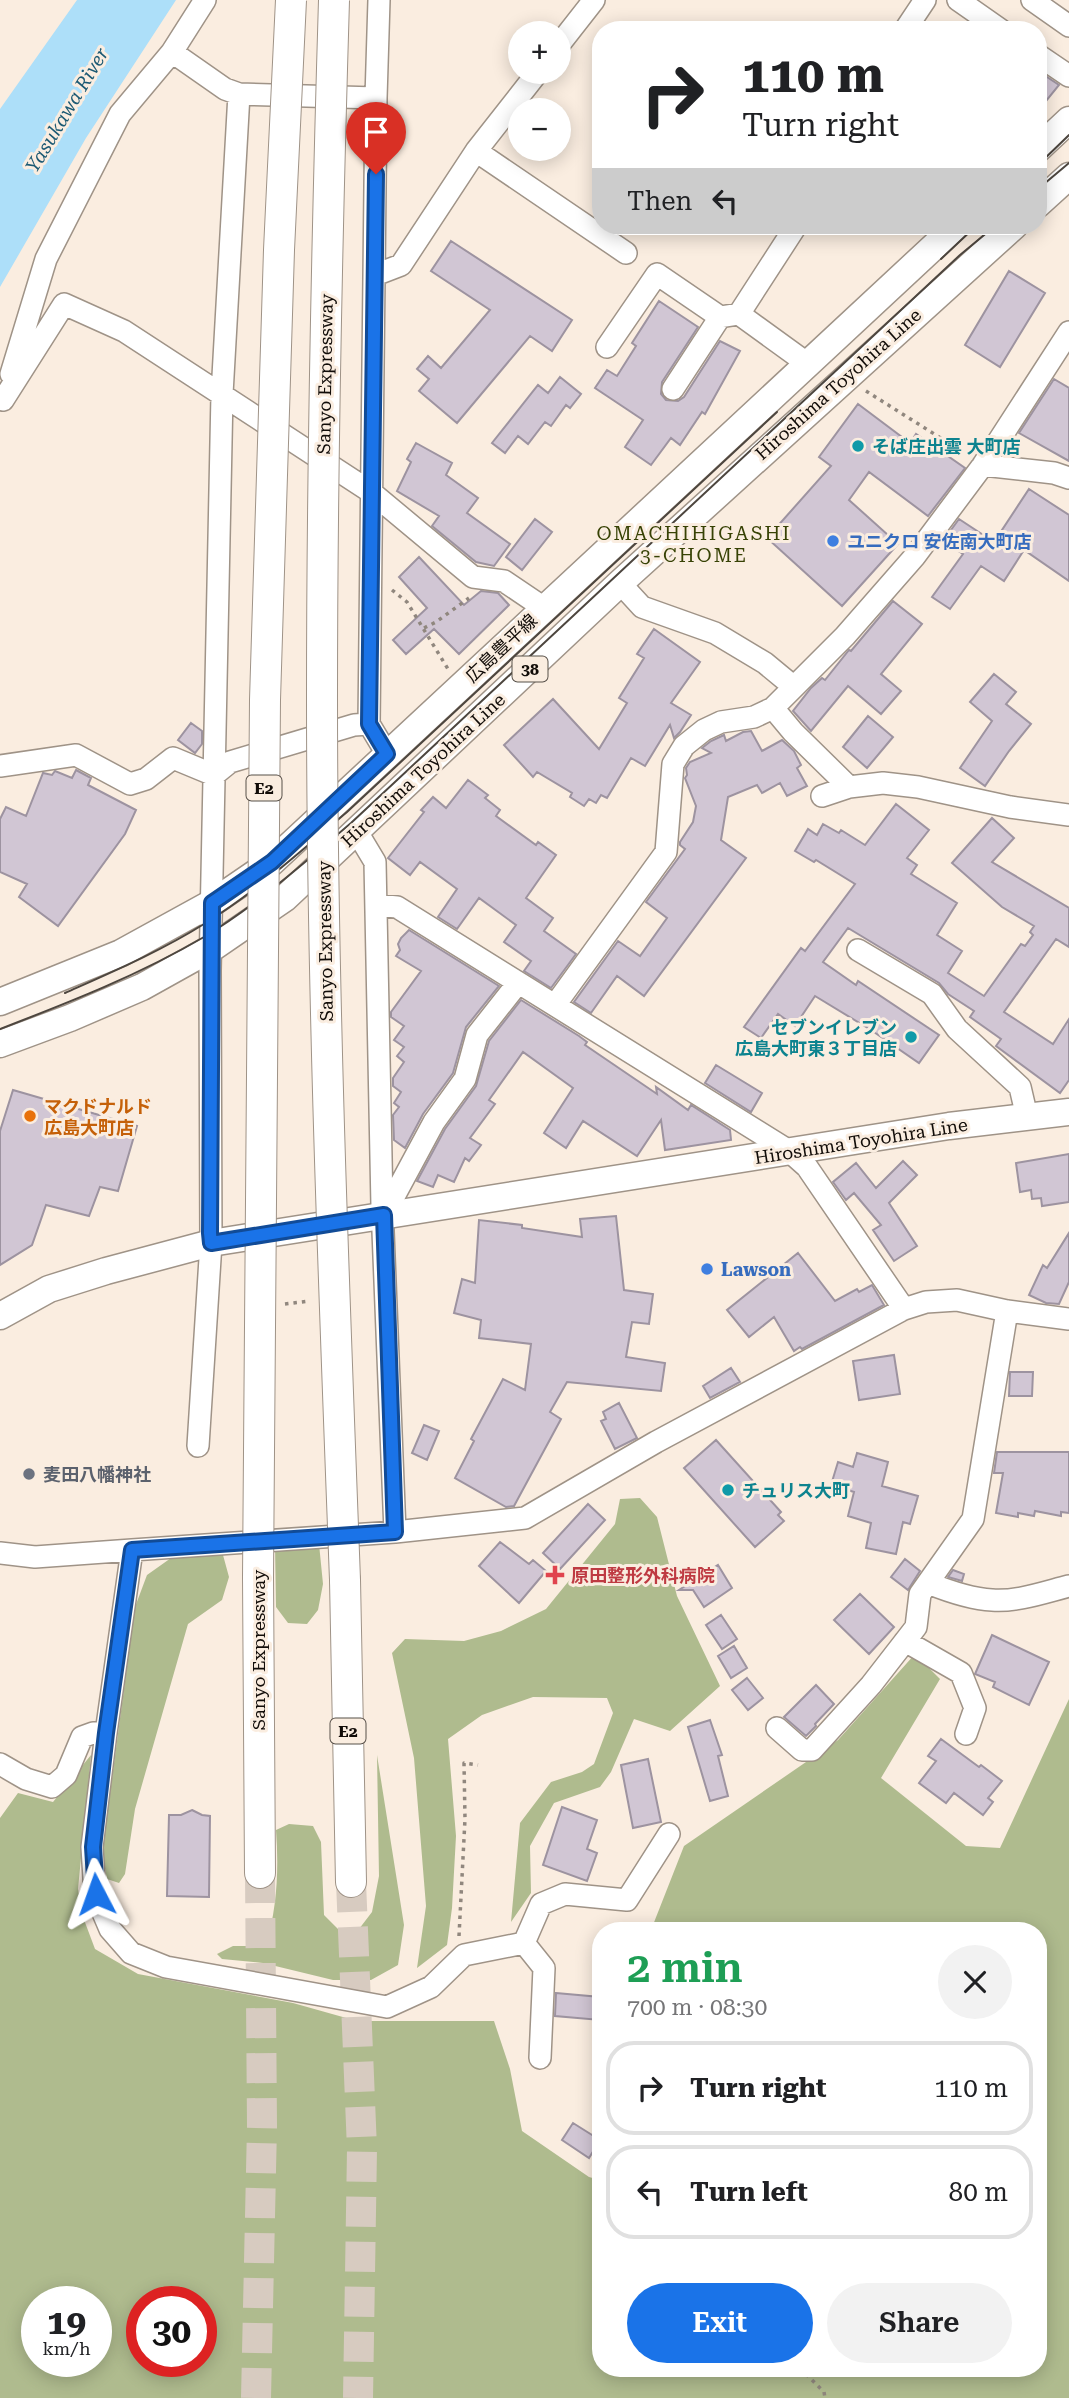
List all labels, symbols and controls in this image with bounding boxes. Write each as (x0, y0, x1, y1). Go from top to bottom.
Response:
map controls (508, 21, 571, 161)
button: + (508, 21, 571, 84)
water label: Yasukawa River (21, 43, 113, 177)
text: 110 m (742, 47, 884, 104)
icon: right (627, 49, 718, 140)
button: − (508, 98, 571, 161)
pin (346, 102, 406, 174)
text: Turn right (742, 106, 899, 144)
icon: arrive (357, 113, 395, 151)
icon: left (706, 182, 744, 220)
text: Then (627, 186, 692, 216)
street label: Sanyo Expressway (313, 293, 337, 454)
street label: Hiroshima Toyohira Line (751, 304, 925, 464)
place label: そば庄出雲 大町店 (872, 436, 1021, 457)
marker: そば庄出雲 大町店 (850, 438, 866, 454)
district label: OMACHIHIGASHI 3-CHOME (597, 522, 791, 567)
place label: ユニクロ 安佐南大町店 (847, 531, 1032, 552)
marker: ユニクロ 安佐南大町店 (825, 533, 841, 549)
street label: 広島豊平線 (461, 610, 541, 686)
road number: 38 (512, 656, 548, 682)
street label: Hiroshima Toyohira Line (337, 689, 509, 851)
road number: E2 (246, 776, 282, 800)
street label: Sanyo Expressway (313, 860, 337, 1021)
place label: セブンイレブン 広島大町東３丁目店 (735, 1017, 897, 1059)
marker: セブンイレブン 広島大町東３丁目店 (903, 1029, 919, 1045)
place label: マクドナルド 広島大町店 (44, 1096, 152, 1138)
marker: マクドナルド 広島大町店 (22, 1108, 38, 1124)
street label: Hiroshima Toyohira Line (753, 1114, 969, 1168)
place label: Lawson (721, 1259, 791, 1280)
marker: Lawson (699, 1261, 715, 1277)
place label: 麦田八幡神社 (43, 1464, 151, 1485)
marker: 麦田八幡神社 (21, 1466, 37, 1482)
place label: チュリス大町 (742, 1480, 850, 1501)
marker: チュリス大町 (720, 1482, 736, 1498)
marker: 原田整形外科病院 (545, 1565, 565, 1585)
place label: 原田整形外科病院 (571, 1565, 715, 1586)
street label: Sanyo Expressway (248, 1569, 269, 1730)
road number: E2 (330, 1718, 366, 1744)
position arrow (59, 1857, 133, 1931)
text: 2 min (627, 1943, 743, 1992)
button: close (938, 1945, 1012, 2019)
text: 700 m · 08:30 (627, 1994, 767, 2021)
icon: right (631, 2069, 669, 2107)
text: Turn right (690, 2073, 826, 2103)
text: 110 m (934, 2073, 1008, 2103)
icon: left (631, 2173, 669, 2211)
text: Turn left (690, 2177, 808, 2207)
text: 80 m (949, 2177, 1008, 2207)
button: Exit (627, 2283, 813, 2363)
button: Share (827, 2283, 1012, 2363)
speed limit sign: 30 (126, 2286, 217, 2377)
text: 19 (47, 2302, 86, 2343)
text: km/h (42, 2338, 91, 2359)

